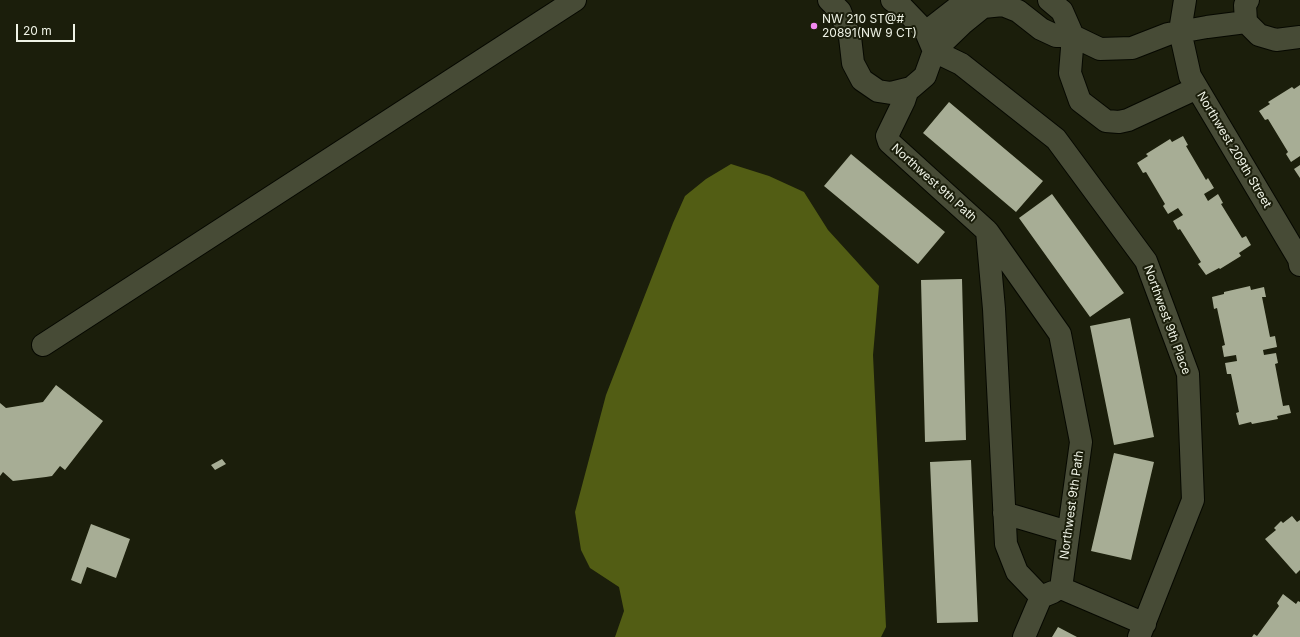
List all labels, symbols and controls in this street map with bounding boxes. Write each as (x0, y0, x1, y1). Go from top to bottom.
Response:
place label: NW 210 ST@# 20891(NW 9 CT) (822, 12, 917, 40)
scale bar (18, 16, 77, 42)
marker: NW 210 ST@# 20891(NW 9 CT) (809, 21, 819, 31)
text: 20 m (23, 23, 52, 38)
street label: Northwest 209th Street (1194, 89, 1274, 211)
street label: Northwest 9th Path (888, 141, 980, 225)
street label: Northwest 9th Place (1141, 263, 1193, 377)
street label: Northwest 9th Path (1057, 450, 1087, 560)

